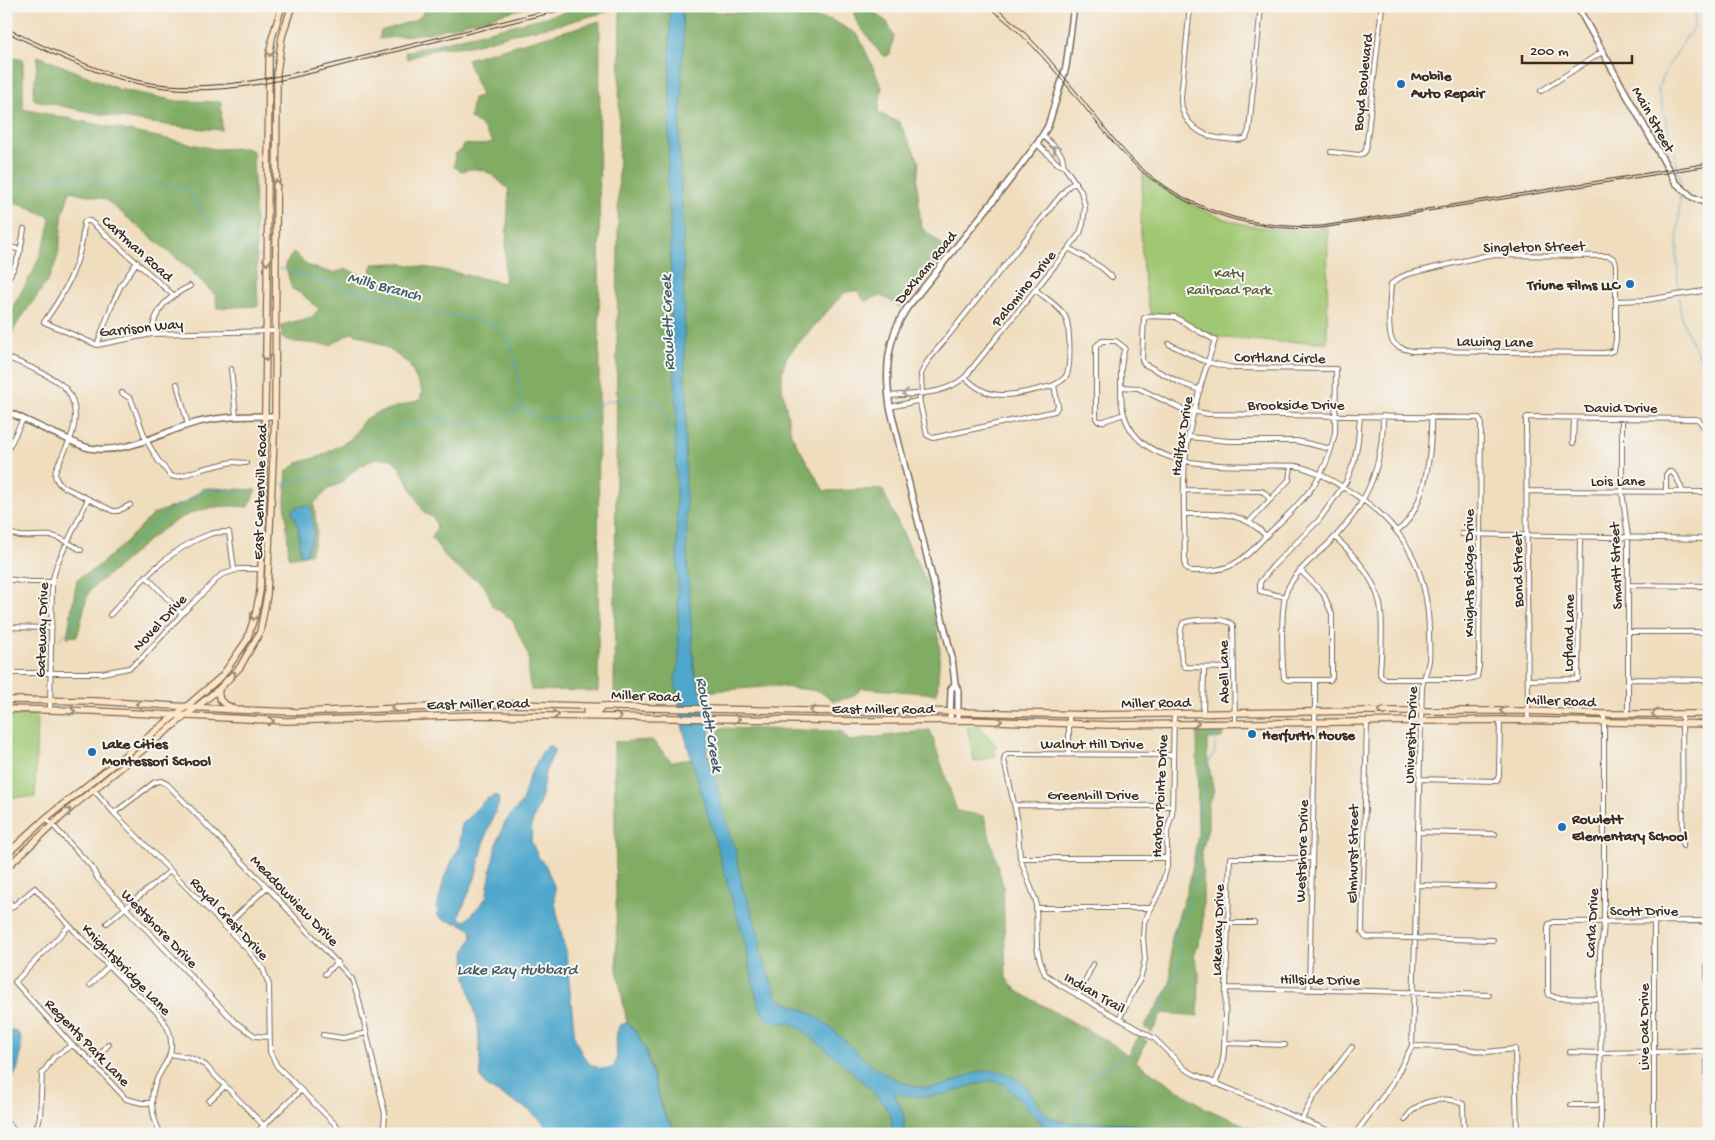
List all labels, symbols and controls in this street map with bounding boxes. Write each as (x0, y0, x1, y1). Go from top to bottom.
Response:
street label: Boyd Boulevard (1350, 31, 1378, 133)
scale bar (1522, 32, 1632, 64)
text: 200 m (1530, 43, 1569, 61)
one-way arrow (265, 50, 276, 58)
place label: Mobile Auto Repair (1410, 68, 1486, 103)
marker: Mobile Auto Repair (1395, 78, 1407, 90)
street label: Main Street (1627, 84, 1679, 158)
one-way arrow (1053, 146, 1062, 155)
one-way arrow (271, 178, 281, 186)
street label: Cartman Road (97, 213, 177, 287)
street label: Dexham Road (891, 227, 962, 309)
street label: Singleton Street (1483, 238, 1587, 258)
street label: Palomino Drive (988, 247, 1061, 332)
one-way arrow (262, 258, 272, 266)
park label: Katy Railroad Park (1186, 265, 1273, 300)
water label: Mills Branch (345, 269, 423, 307)
water label: Rowlett Creek (658, 273, 681, 371)
place label: Triune Films LLC (1526, 277, 1622, 295)
marker: Triune Films LLC (1624, 278, 1636, 290)
street label: Garrison Way (98, 316, 185, 342)
street label: Lawing Lane (1457, 333, 1534, 353)
street label: Cortland Circle (1234, 349, 1326, 369)
one-way arrow (261, 355, 271, 363)
one-way arrow (901, 388, 909, 399)
street label: Hailfax Drive (1168, 395, 1198, 477)
street label: Brookside Drive (1247, 397, 1345, 415)
street label: David Drive (1583, 400, 1658, 418)
street label: East Centerville Road (250, 423, 272, 560)
street label: Lois Lane (1591, 473, 1645, 491)
street label: Knights Bridge Drive (1461, 509, 1479, 637)
street label: Smartt Street (1606, 520, 1628, 610)
street label: Bond Street (1509, 530, 1529, 609)
street label: Gateway Drive (32, 582, 54, 678)
street label: Novel Drive (130, 591, 192, 656)
street label: Lofland Lane (1560, 594, 1580, 672)
one-way arrow (250, 612, 260, 621)
street label: Abell Lane (1215, 640, 1235, 704)
one-way arrow (227, 671, 236, 680)
water label: Rowlett Creek (690, 676, 726, 775)
street label: University Drive (1401, 686, 1423, 784)
street label: Miller Road (611, 687, 682, 707)
street label: Miller Road (1526, 692, 1597, 712)
street label: Miller Road (1121, 694, 1192, 714)
street label: East Miller Road (427, 695, 531, 715)
one-way arrow (135, 698, 143, 709)
street label: East Miller Road (832, 701, 935, 719)
one-way arrow (390, 703, 398, 714)
one-way arrow (69, 705, 77, 716)
one-way arrow (808, 706, 816, 716)
one-way arrow (1377, 706, 1384, 716)
one-way arrow (1498, 706, 1506, 716)
one-way arrow (1651, 709, 1658, 719)
one-way arrow (552, 710, 560, 720)
one-way arrow (614, 712, 622, 722)
one-way arrow (734, 714, 741, 724)
one-way arrow (268, 716, 275, 726)
one-way arrow (996, 716, 1003, 726)
one-way arrow (1193, 718, 1201, 728)
place label: Herfurth House (1262, 727, 1356, 745)
marker: Herfurth House (1246, 728, 1258, 740)
street label: Harbor Pointe Drive (1149, 734, 1173, 858)
place label: Lake Cities Montessori School (102, 736, 212, 771)
street label: Walnut Hill Drive (1041, 736, 1144, 754)
marker: Lake Cities Montessori School (86, 746, 98, 758)
street label: Greenhill Drive (1047, 787, 1139, 805)
street label: Westshore Drive (1292, 799, 1314, 903)
street label: Elmhurst Street (1344, 803, 1364, 904)
one-way arrow (62, 808, 71, 817)
place label: Rowlett Elementary School (1571, 811, 1688, 846)
marker: Rowlett Elementary School (1556, 821, 1568, 833)
street label: Meadowview Drive (245, 852, 342, 951)
street label: Royal Crest Drive (185, 874, 272, 965)
street label: Lakeway Drive (1208, 884, 1230, 976)
street label: Westshore Drive (116, 886, 201, 973)
street label: Carla Drive (1582, 888, 1604, 958)
street label: Scott Drive (1610, 903, 1678, 921)
street label: Knightsbridge Lane (77, 921, 174, 1020)
water label: Lake Ray Hubbard (457, 962, 579, 981)
street label: Indian Trail (1060, 969, 1128, 1018)
street label: Hillside Drive (1280, 971, 1360, 991)
street label: Live Oak Drive (1636, 983, 1654, 1070)
street label: Regents Park Lane (40, 996, 133, 1091)

